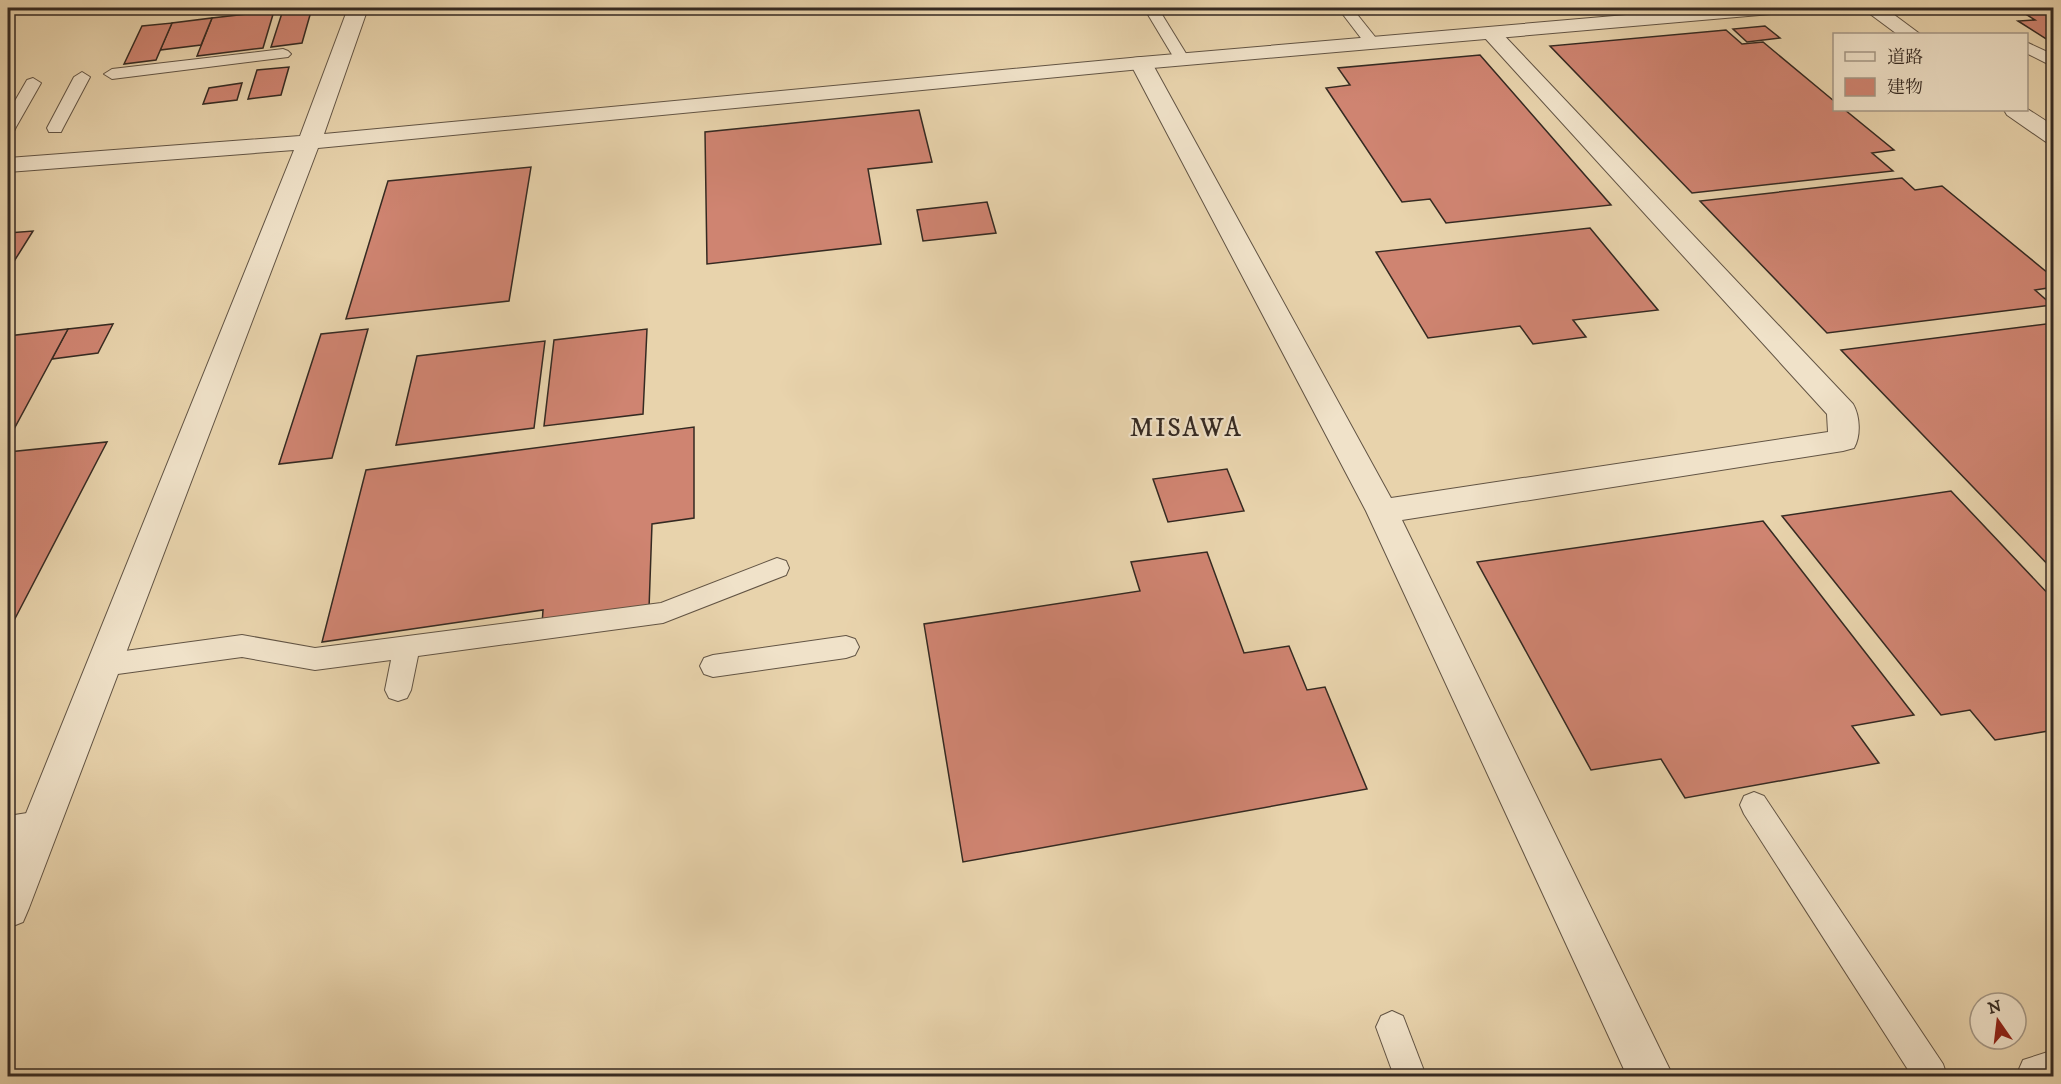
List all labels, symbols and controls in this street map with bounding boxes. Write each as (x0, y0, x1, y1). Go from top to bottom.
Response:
legend (1833, 33, 2028, 111)
text: 道路 (1887, 47, 1923, 69)
text: 建物 (1887, 77, 1923, 99)
district label: MISAWA (1130, 412, 1242, 445)
north arrow (1968, 991, 2028, 1051)
text: N (1986, 996, 2003, 1019)

